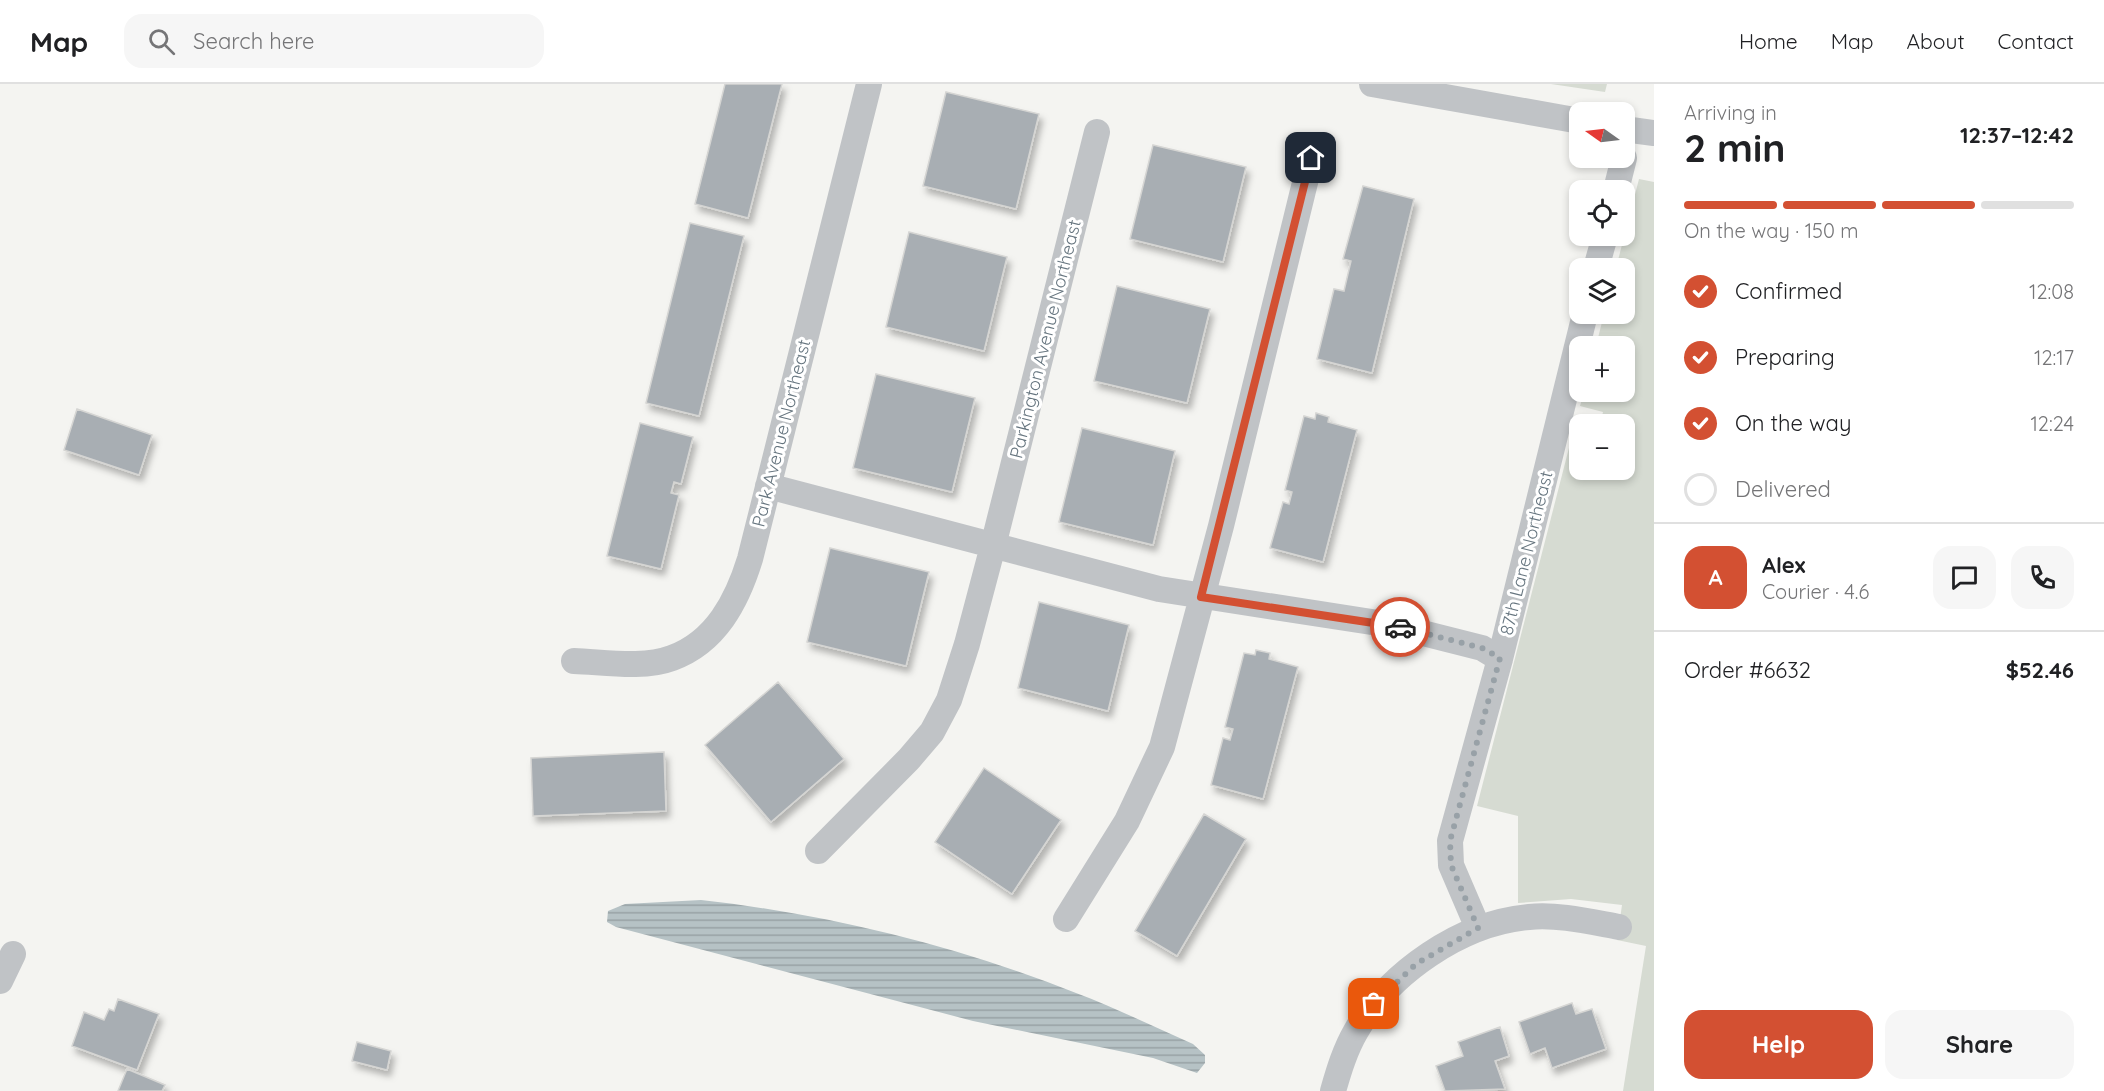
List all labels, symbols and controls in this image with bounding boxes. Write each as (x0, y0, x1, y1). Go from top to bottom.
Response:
search box (124, 14, 544, 68)
text: Map (30, 24, 88, 59)
icon: search (145, 25, 178, 58)
text: Search here (193, 27, 315, 55)
text: Home (1739, 28, 1798, 54)
text: Map (1831, 28, 1874, 54)
text: About (1907, 28, 1965, 54)
text: Contact (1998, 28, 2074, 54)
text: Arriving in (1684, 100, 1777, 125)
north arrow (1569, 102, 1635, 168)
map controls (1569, 102, 1635, 480)
text: 12:37–12:42 (1960, 121, 2074, 149)
text: 2 min (1684, 123, 1786, 172)
pin (1285, 132, 1336, 183)
icon: home (1294, 141, 1327, 174)
button: locate (1569, 180, 1635, 246)
street label: Parkington Avenue Northeast (1004, 217, 1086, 461)
text: On the way · 150 m (1684, 218, 1859, 243)
button: layers (1569, 258, 1635, 324)
icon: check (1684, 275, 1717, 308)
text: Confirmed (1735, 277, 1842, 305)
text: 12:08 (2029, 279, 2074, 304)
button: + (1569, 336, 1635, 402)
street label: Park Avenue Northeast (747, 337, 815, 529)
icon: check (1684, 341, 1717, 374)
text: Preparing (1735, 343, 1835, 371)
text: 12:17 (2034, 345, 2074, 370)
icon: check (1684, 407, 1717, 440)
text: On the way (1735, 409, 1851, 437)
text: 12:24 (2030, 411, 2074, 436)
button: − (1569, 414, 1635, 480)
street label: 87th Lane Northeast (1494, 468, 1558, 638)
text: Delivered (1735, 475, 1831, 503)
button: chat (1933, 546, 1996, 609)
button: phone (2011, 546, 2074, 609)
text: Alex (1762, 551, 1805, 579)
text: A (1708, 563, 1723, 591)
text: Courier · 4.6 (1762, 579, 1869, 604)
courier (1370, 597, 1430, 657)
icon: car (1384, 611, 1417, 644)
text: Order #6632 (1684, 656, 1811, 684)
text: $52.46 (2006, 656, 2074, 684)
pin (1348, 978, 1399, 1029)
icon: bag (1357, 987, 1390, 1020)
button: Help (1684, 1010, 1873, 1079)
button: Share (1885, 1010, 2074, 1079)

